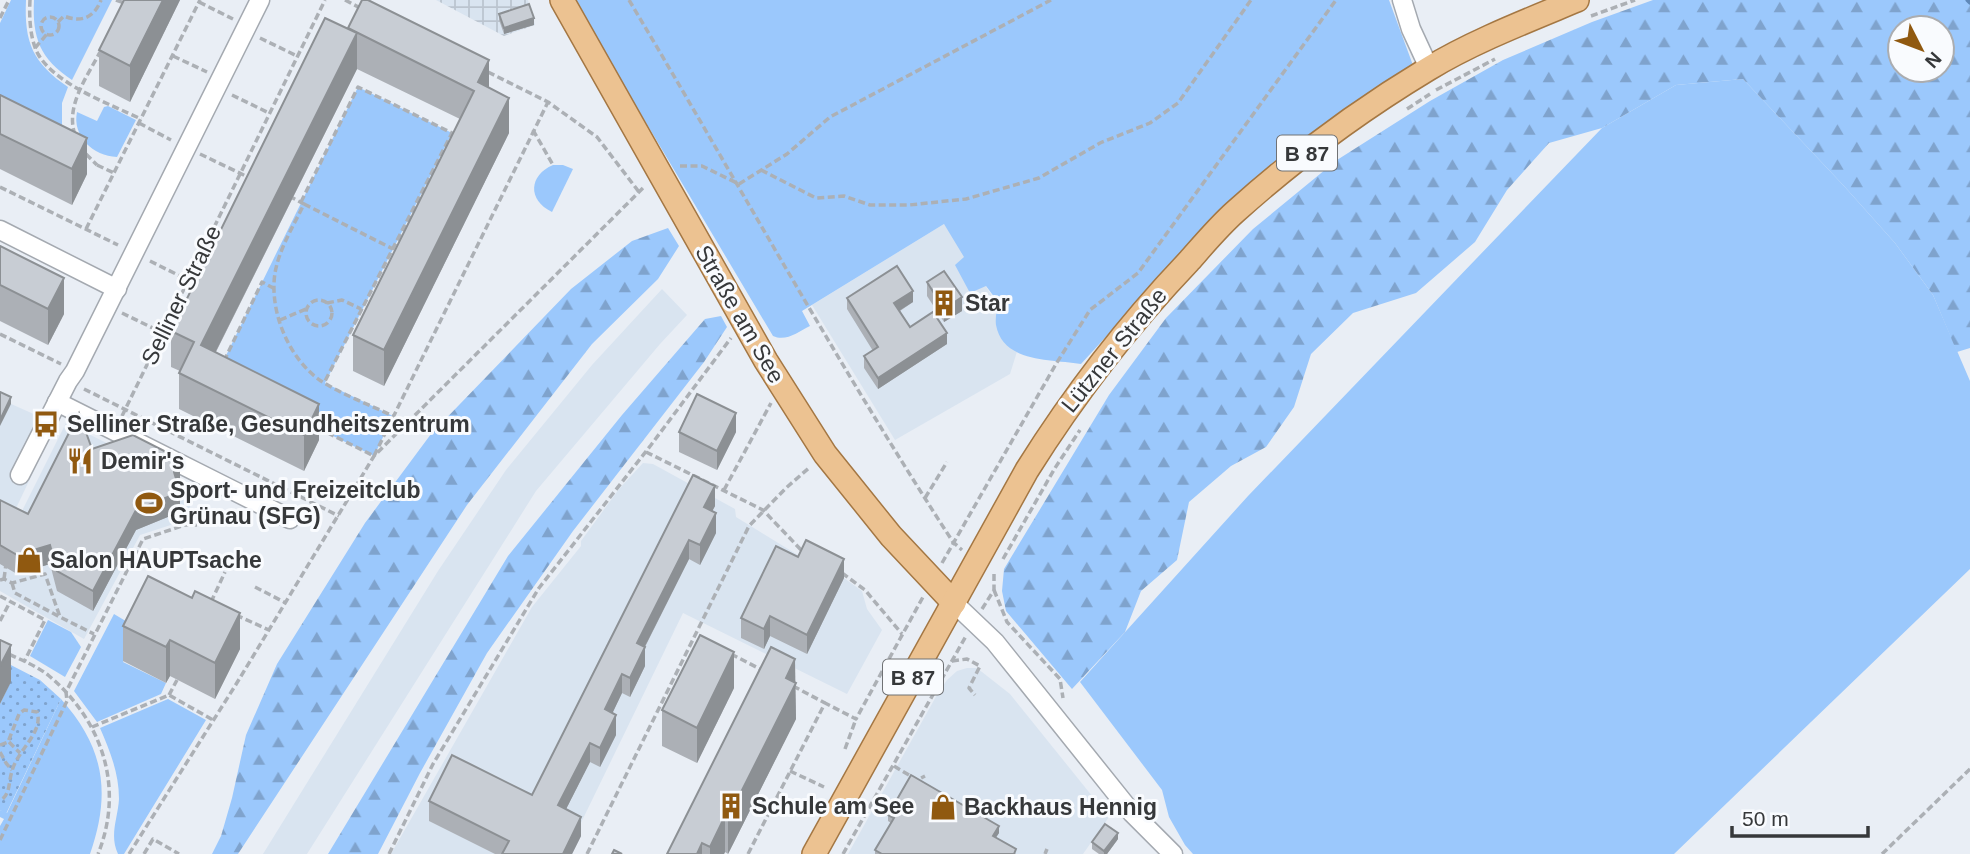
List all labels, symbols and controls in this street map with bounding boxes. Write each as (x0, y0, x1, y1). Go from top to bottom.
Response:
north arrow (1886, 14, 1956, 84)
text: N (1921, 48, 1946, 72)
road number: B 87 (1277, 136, 1337, 170)
street label: Selliner Straße (136, 221, 226, 369)
street label: Straße am See (690, 241, 790, 387)
street label: Lützner Straße (1056, 283, 1172, 417)
building icon: Star (929, 288, 959, 318)
place label: Star (965, 290, 1010, 316)
bus stop icon: Selliner Straße, Gesundheitszentrum (31, 409, 61, 439)
place label: Selliner Straße, Gesundheitszentrum (67, 411, 470, 437)
restaurant icon: Demir's (65, 446, 95, 476)
place label: Demir's (101, 448, 184, 474)
place label: Sport- und Freizeitclub Grünau (SFG) (170, 477, 420, 529)
sports icon: Sport- und Freizeitclub Grünau (SFG) (134, 488, 164, 518)
shop icon: Salon HAUPTsache (14, 545, 44, 575)
place label: Salon HAUPTsache (50, 547, 262, 573)
road number: B 87 (883, 660, 943, 694)
building icon: Schule am See (716, 791, 746, 821)
shop icon: Backhaus Hennig (928, 792, 958, 822)
place label: Schule am See (752, 793, 914, 819)
place label: Backhaus Hennig (964, 794, 1157, 820)
scale bar (1732, 794, 1868, 838)
text: 50 m (1742, 807, 1789, 830)

